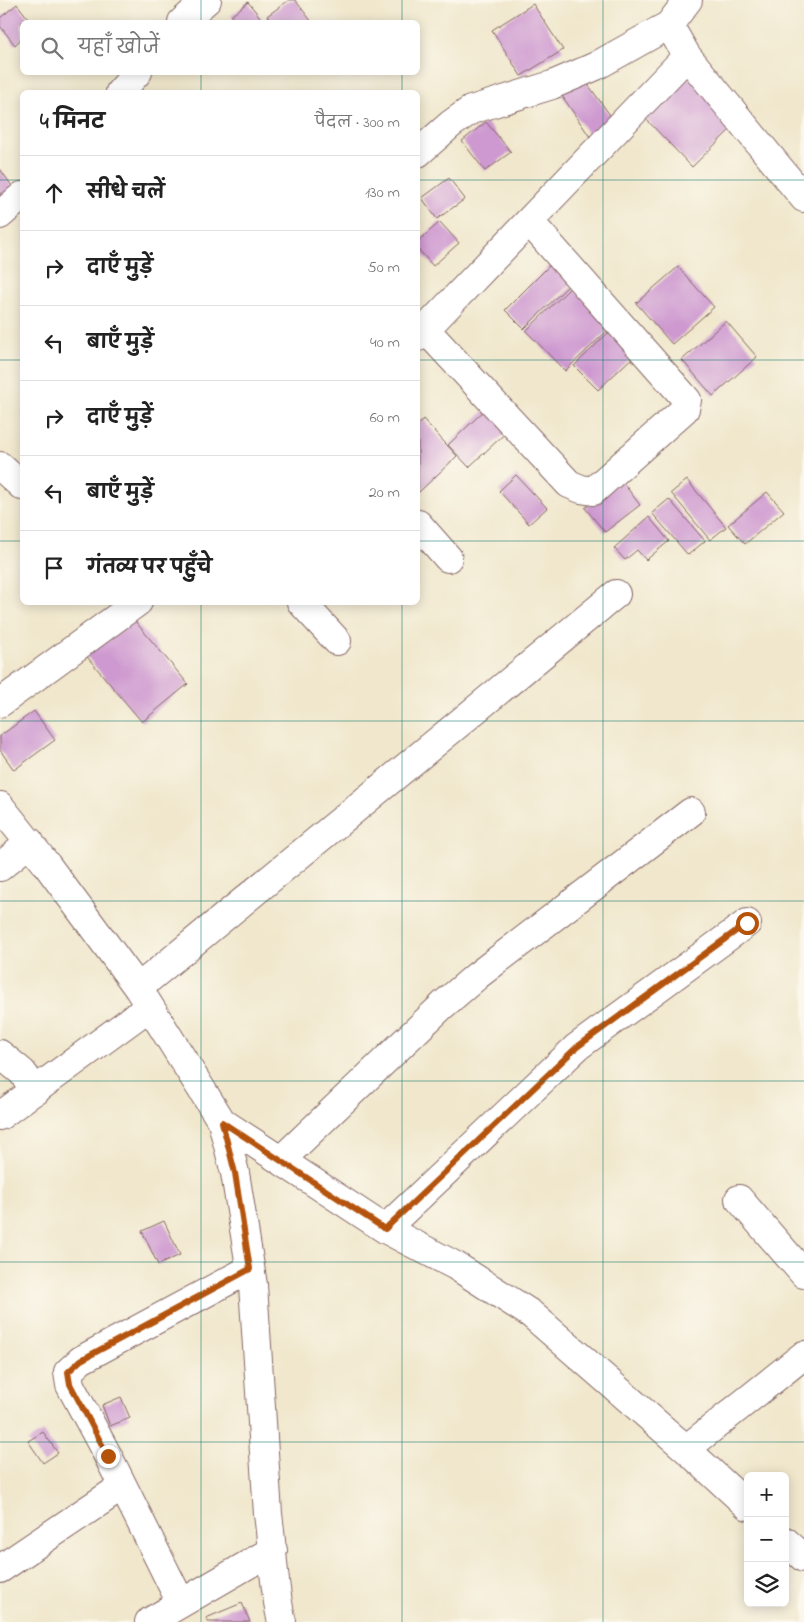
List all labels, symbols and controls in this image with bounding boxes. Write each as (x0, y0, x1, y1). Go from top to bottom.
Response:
search box (20, 20, 420, 75)
icon: search (38, 34, 66, 62)
text: यहाँ खोजें (78, 35, 160, 62)
text: 4 मिनट (40, 108, 105, 138)
text: पैदल · 300 m (315, 111, 400, 135)
icon: ahead (40, 179, 68, 207)
text: सीधे चलें (87, 180, 165, 207)
text: 130 m (365, 181, 400, 205)
icon: right (40, 254, 68, 282)
text: दाएँ मुड़ें (87, 255, 153, 282)
text: 50 m (368, 256, 400, 280)
icon: left (40, 329, 68, 357)
text: बाएँ मुड़ें (87, 330, 154, 357)
text: 40 m (370, 331, 400, 355)
icon: right (40, 404, 68, 432)
text: दाएँ मुड़ें (87, 405, 153, 432)
text: 60 m (370, 406, 400, 430)
icon: left (40, 479, 68, 507)
text: बाएँ मुड़ें (87, 480, 154, 507)
text: 20 m (369, 481, 400, 505)
icon: arrive (40, 554, 68, 582)
text: गंतव्य पर पहुँचे (87, 555, 212, 582)
route start (736, 912, 759, 935)
route end (97, 1445, 120, 1468)
map controls (744, 1472, 789, 1607)
button: + (744, 1472, 789, 1517)
button: − (744, 1517, 789, 1562)
button: layers (744, 1562, 789, 1607)

